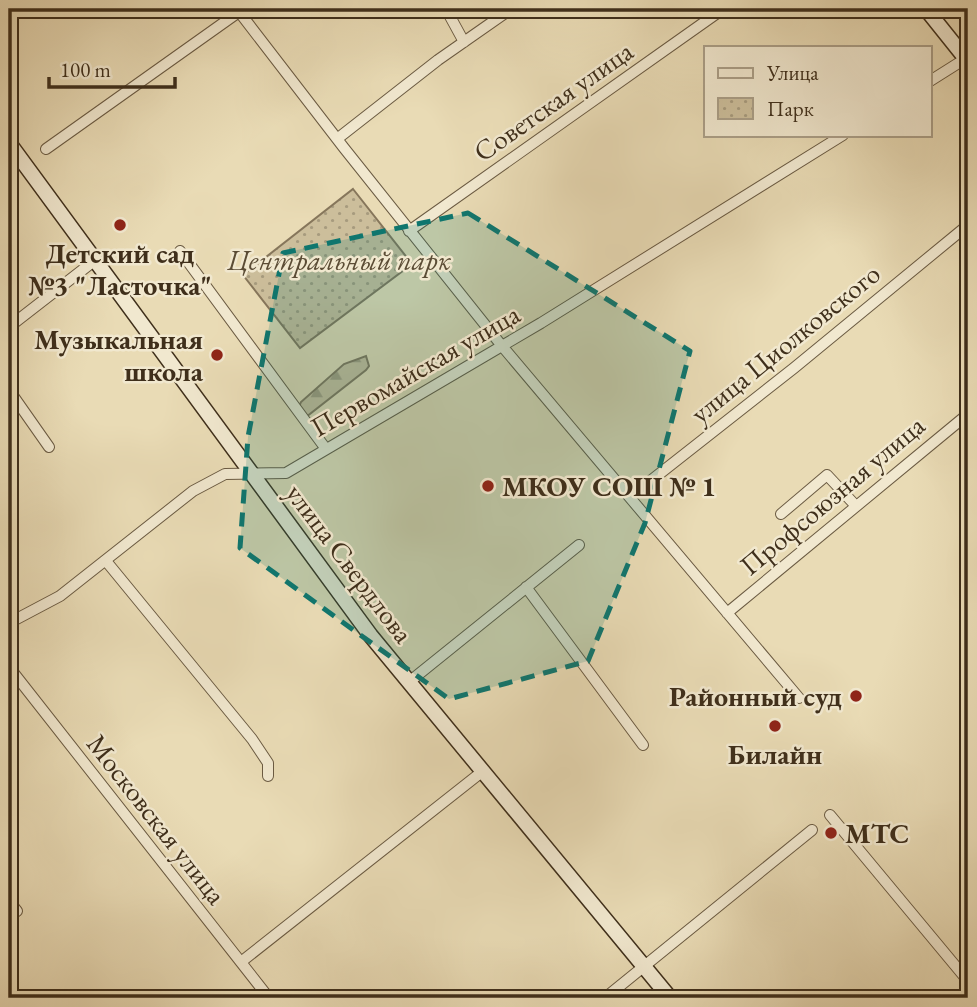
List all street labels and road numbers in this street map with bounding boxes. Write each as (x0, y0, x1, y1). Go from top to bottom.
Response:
street label: Советская улица (466, 32, 640, 169)
street label: улица Циолковского (683, 255, 887, 431)
street label: Первомайская улица (304, 295, 527, 445)
street label: Профсоюзная улица (732, 407, 933, 583)
street label: улица Свердлова (278, 476, 422, 651)
street label: Московская улица (79, 726, 235, 912)

